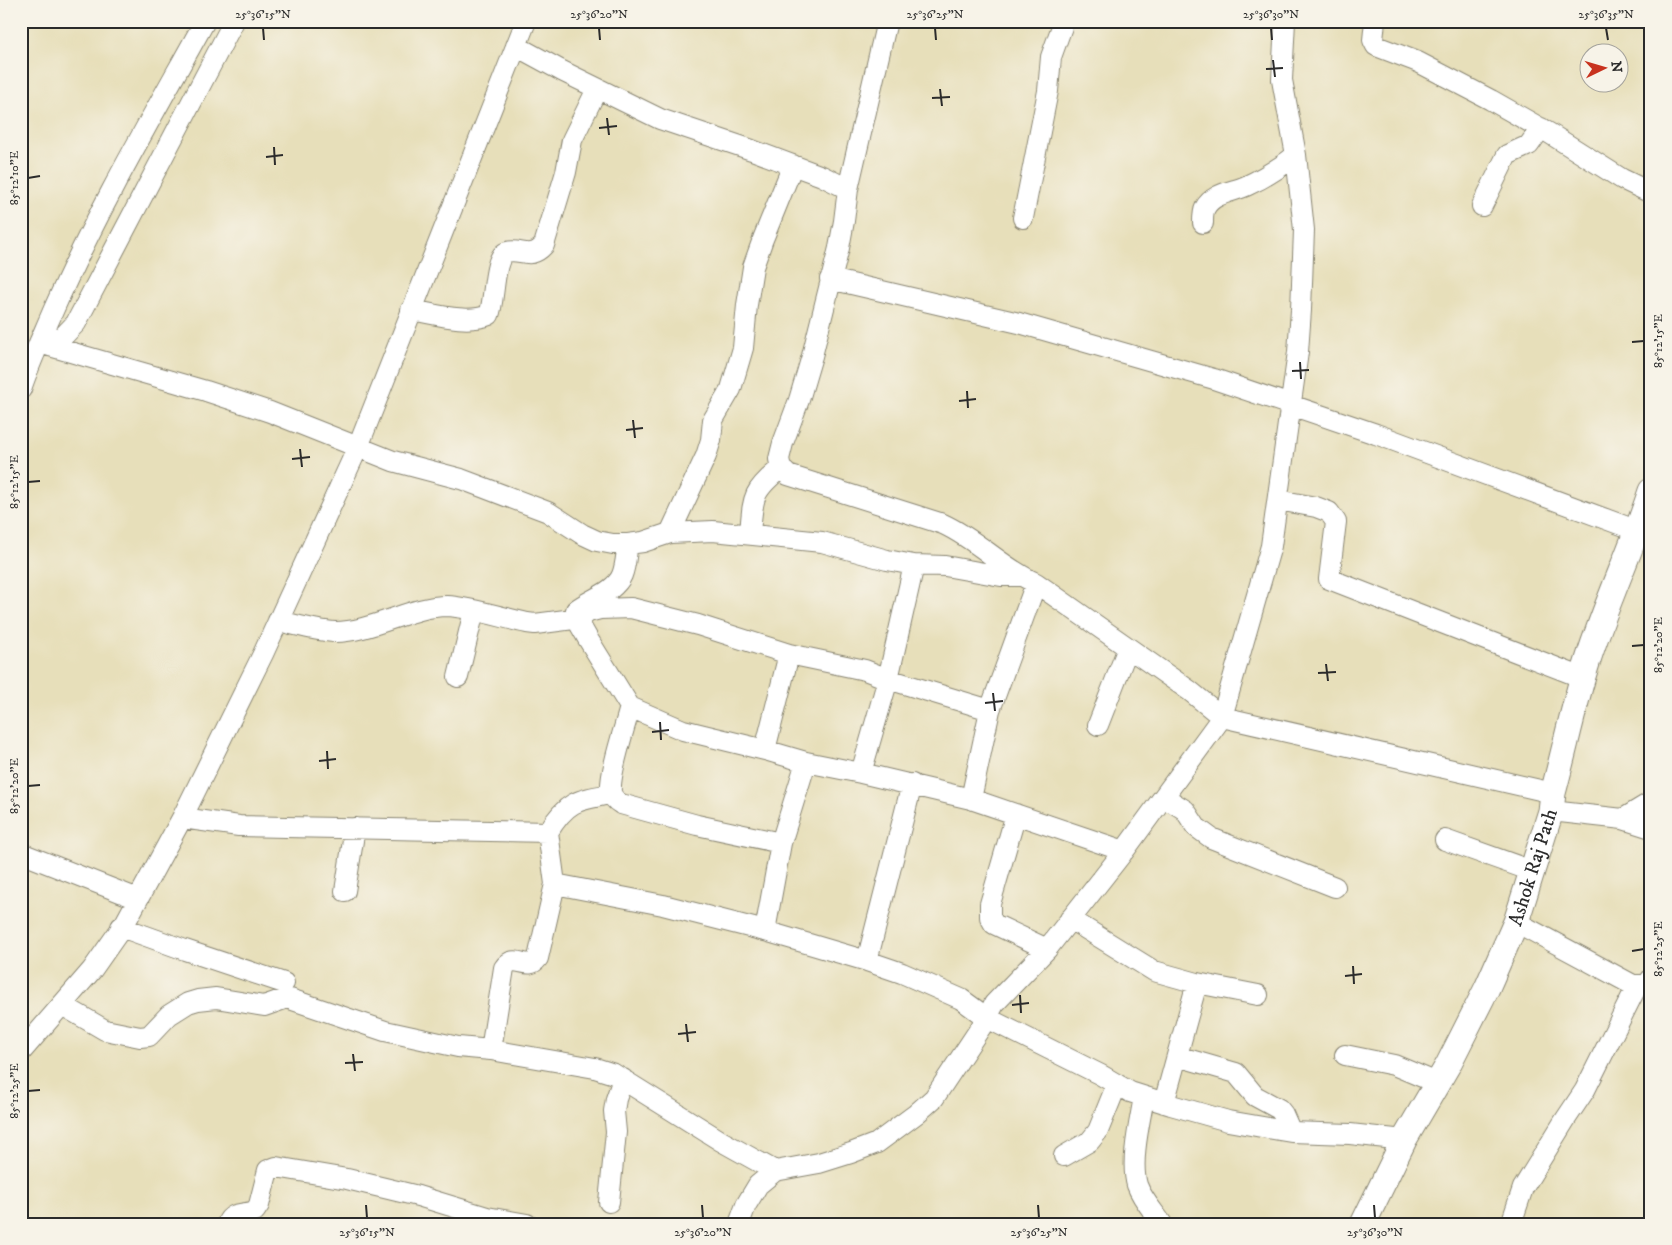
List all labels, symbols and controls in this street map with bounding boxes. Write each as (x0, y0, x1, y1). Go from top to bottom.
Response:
text: 25°36'15"N (235, 7, 291, 22)
text: 25°36'20"N (570, 7, 628, 22)
text: 25°36'25"N (906, 7, 964, 22)
text: 25°36'30"N (1243, 7, 1299, 22)
text: 25°36'35"N (1578, 7, 1634, 22)
north arrow (1580, 42, 1630, 92)
text: N (1606, 60, 1625, 74)
text: 85°12'10"E (7, 150, 22, 205)
text: 85°12'15"E (1651, 314, 1666, 368)
text: 85°12'15"E (7, 455, 22, 509)
text: 85°12'20"E (1651, 617, 1666, 673)
text: 85°12'20"E (7, 758, 22, 814)
street label: Ashok Raj Path (1503, 805, 1564, 929)
text: 85°12'25"E (1651, 921, 1666, 977)
text: 85°12'25"E (7, 1063, 22, 1119)
text: 25°36'15"N (339, 1225, 395, 1240)
text: 25°36'20"N (674, 1225, 732, 1240)
text: 25°36'25"N (1010, 1225, 1068, 1240)
text: 25°36'30"N (1347, 1225, 1403, 1240)

